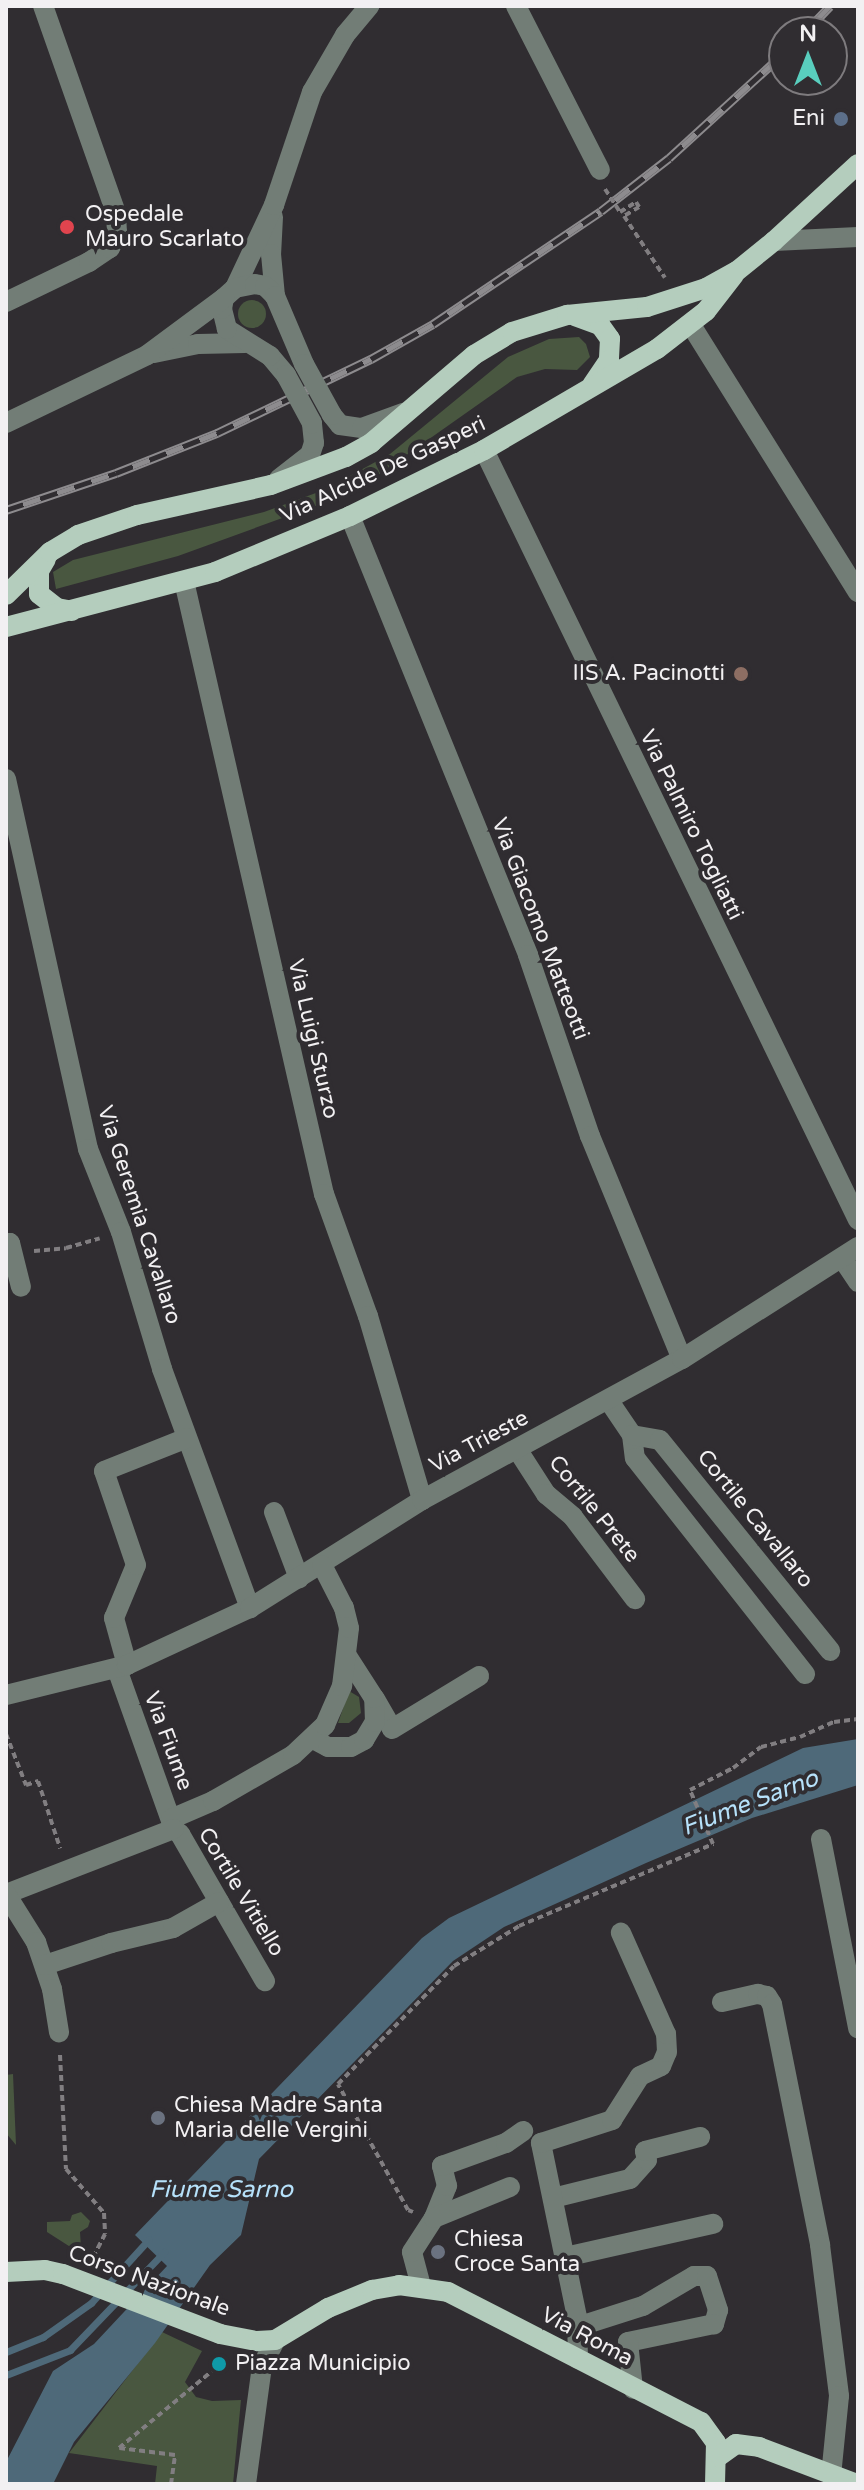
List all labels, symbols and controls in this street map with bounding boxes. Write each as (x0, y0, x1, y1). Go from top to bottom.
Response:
north arrow (768, 16, 848, 96)
text: N (799, 21, 817, 47)
place label: Eni (792, 106, 825, 132)
marker: Eni (832, 110, 850, 128)
place label: Ospedale Mauro Scarlato (85, 201, 244, 252)
marker: Ospedale Mauro Scarlato (56, 216, 78, 238)
street label: Via Alcide De Gasperi (276, 411, 490, 529)
place label: IIS A. Pacinotti (573, 661, 725, 687)
marker: IIS A. Pacinotti (732, 665, 750, 683)
street label: Via Palmiro Togliatti (634, 726, 748, 924)
street label: Via Giacomo Matteotti (485, 814, 595, 1044)
street label: Via Luigi Sturzo (282, 957, 344, 1121)
street label: Via Geremia Cavallaro (91, 1102, 187, 1328)
street label: Via Trieste (425, 1405, 533, 1479)
street label: Cortile Cavallaro (691, 1444, 819, 1594)
street label: Cortile Prete (543, 1450, 645, 1568)
street label: Via Fiume (138, 1688, 198, 1794)
water label: Fiume Sarno (678, 1764, 822, 1842)
street label: Cortile Vitiello (192, 1823, 290, 1961)
place label: Chiesa Madre Santa Maria delle Vergini (174, 2092, 383, 2144)
marker: Chiesa Madre Santa Maria delle Vergini (149, 2109, 167, 2127)
water label: Fiume Sarno (149, 2176, 293, 2204)
place label: Chiesa Croce Santa (454, 2226, 580, 2278)
street label: Corso Nazionale (65, 2240, 233, 2322)
marker: Chiesa Croce Santa (429, 2243, 447, 2261)
street label: Via Roma (537, 2302, 637, 2372)
place label: Piazza Municipio (235, 2351, 411, 2377)
marker: Piazza Municipio (210, 2355, 228, 2373)

